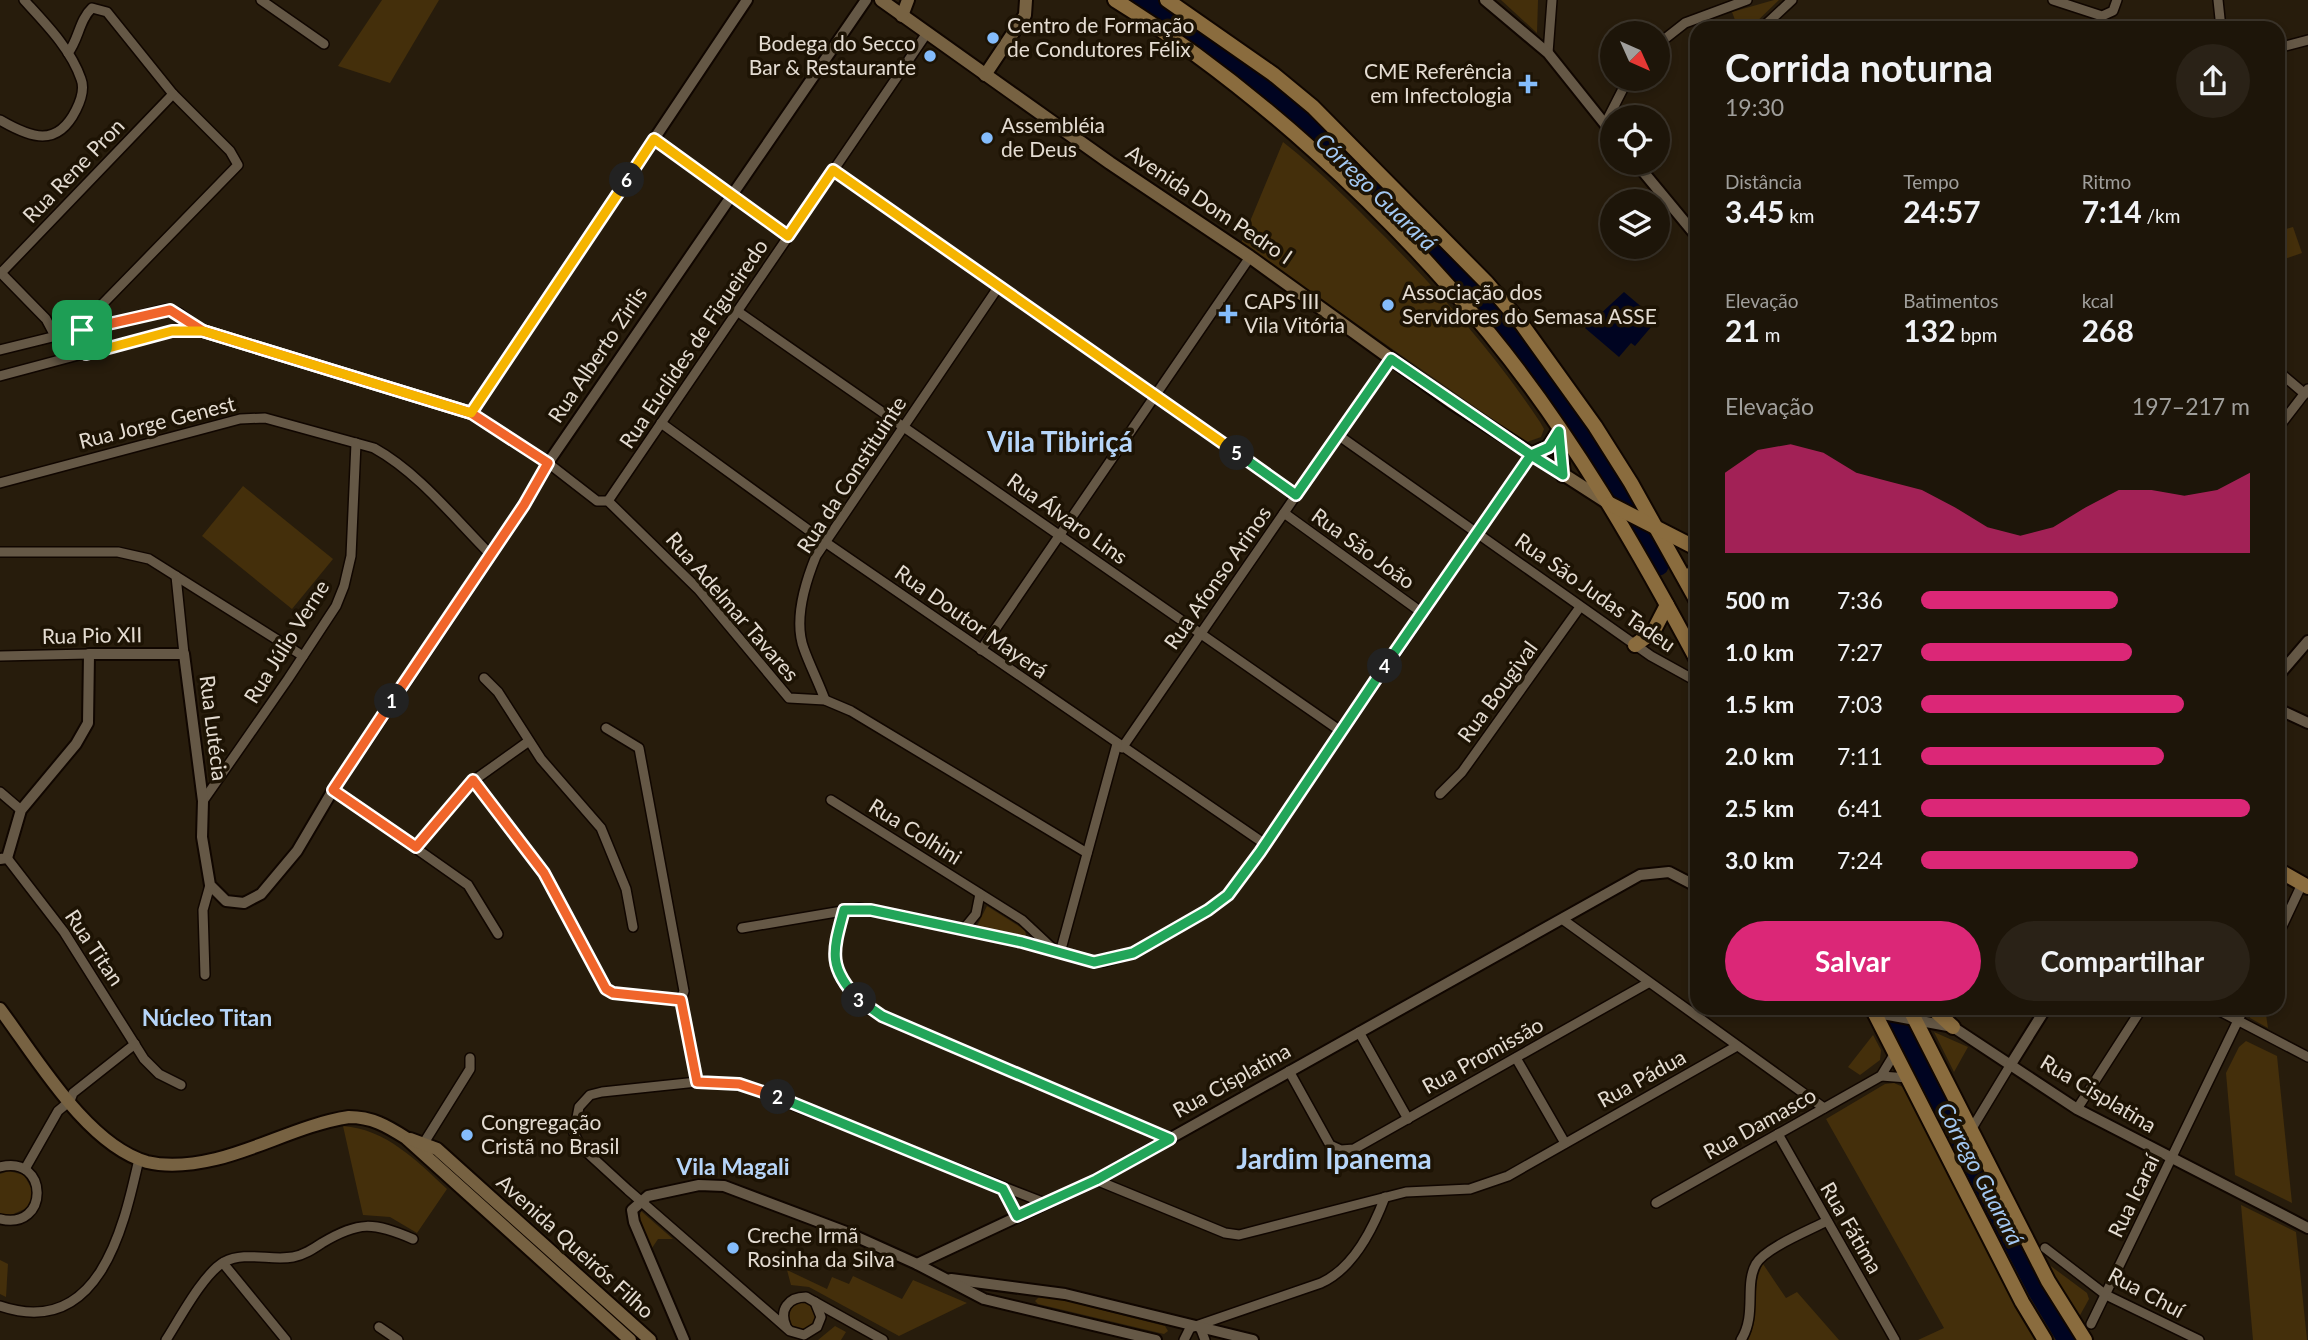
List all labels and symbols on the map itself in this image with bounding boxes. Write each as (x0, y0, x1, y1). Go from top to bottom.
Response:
place label: Centro de Formação de Condutores Félix (1007, 12, 1194, 61)
north arrow (1600, 21, 1670, 91)
place label: Bodega do Secco Bar & Restaurante (749, 30, 916, 79)
marker: Centro de Formação de Condutores Félix (985, 30, 1001, 46)
marker: Bodega do Secco Bar & Restaurante (922, 48, 938, 64)
place label: CME Referência em Infectologia (1364, 58, 1512, 107)
marker: CME Referência em Infectologia (1518, 74, 1538, 94)
place label: Assembléia de Deus (1001, 112, 1105, 161)
street label: Rua Rene Pron (17, 113, 129, 227)
water label: Córrego Guarará (1310, 126, 1443, 256)
marker: Assembléia de Deus (979, 130, 995, 146)
street label: Avenida Dom Pedro I (1122, 139, 1298, 269)
pin: 6 (610, 162, 644, 198)
street label: Rua Euclides de Figueiredo (613, 234, 772, 452)
place label: Associação dos Servidores do Semasa ASSE (1402, 279, 1657, 328)
street label: Rua Alberto Zirlis (542, 282, 651, 427)
place label: CAPS III Vila Vitória (1244, 288, 1345, 337)
marker: Associação dos Servidores do Semasa ASSE (1380, 297, 1396, 313)
pin (52, 300, 112, 360)
marker: CAPS III Vila Vitória (1218, 304, 1238, 324)
street label: Rua Jorge Genest (76, 390, 238, 453)
street label: Rua da Constituinte (791, 391, 911, 557)
district label: Vila Tibiriçá (986, 424, 1133, 458)
pin: 5 (1220, 435, 1254, 470)
street label: Rua Álvaro Lins (1003, 467, 1133, 568)
street label: Rua Afonso Arinos (1158, 501, 1276, 654)
street label: Rua São João (1307, 502, 1420, 594)
street label: Rua Adelmar Tavares (661, 526, 805, 686)
street label: Rua São Judas Tadeu (1511, 527, 1681, 656)
street label: Rua Doutor Mayerá (891, 559, 1053, 683)
street label: Rua Júlio Verne (238, 575, 334, 707)
street label: Rua Pio XII (42, 621, 142, 648)
street label: Rua Bougival (1452, 636, 1542, 747)
pin: 4 (1368, 648, 1402, 684)
street label: Rua Lutécia (196, 674, 233, 782)
pin: 1 (374, 684, 410, 718)
street label: Rua Colhini (865, 792, 967, 869)
street label: Rua Titan (61, 904, 130, 990)
pin: 3 (842, 982, 876, 1018)
district label: Núcleo Titan (142, 1003, 272, 1031)
street label: Rua Promissão (1417, 1011, 1547, 1098)
street label: Rua Cisplatina (1168, 1037, 1294, 1122)
street label: Rua Pádua (1593, 1043, 1690, 1112)
street label: Rua Cisplatina (2036, 1048, 2161, 1137)
pin: 2 (760, 1080, 796, 1114)
street label: Rua Damasco (1699, 1081, 1820, 1164)
water label: Córrego Guarará (1931, 1097, 2030, 1250)
place label: Congregação Cristã no Brasil (481, 1109, 619, 1158)
marker: Congregação Cristã no Brasil (459, 1127, 475, 1143)
district label: Jardim Ipanema (1236, 1141, 1432, 1175)
street label: Rua Icaraí (2102, 1149, 2164, 1241)
district label: Vila Magali (675, 1152, 790, 1180)
street label: Avenida Queirós Filho (492, 1169, 660, 1323)
street label: Rua Fátima (1816, 1177, 1889, 1277)
place label: Creche Irmã Rosinha da Silva (747, 1222, 895, 1271)
marker: Creche Irmã Rosinha da Silva (725, 1240, 741, 1256)
street label: Rua Chuí (2104, 1261, 2190, 1323)

